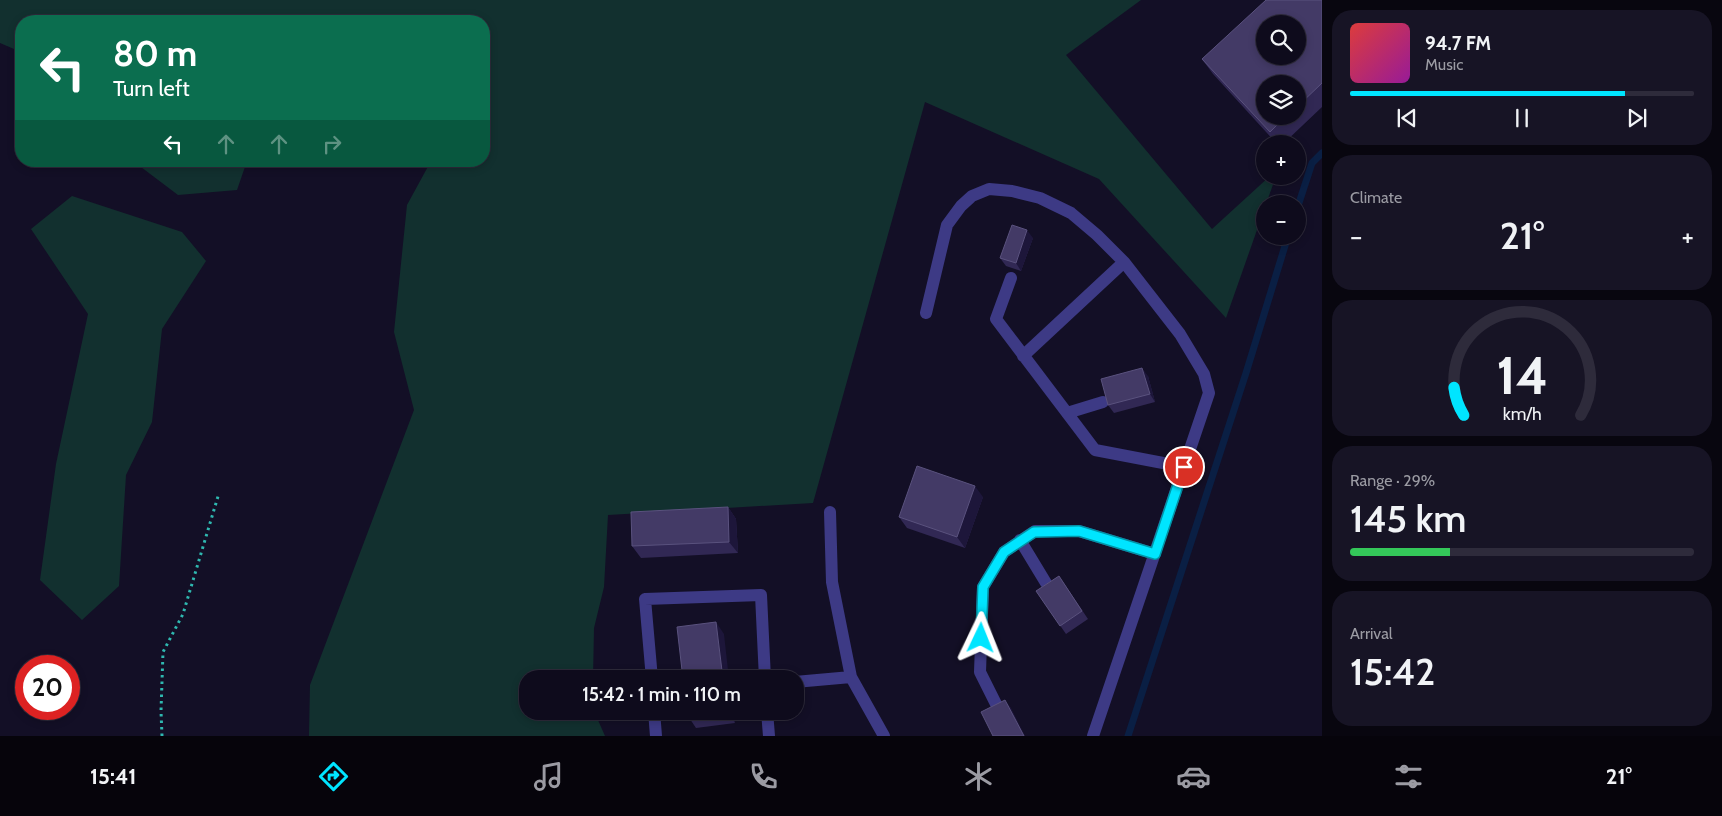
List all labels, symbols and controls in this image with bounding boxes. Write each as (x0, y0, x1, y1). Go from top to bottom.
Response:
map controls (1256, 15, 1306, 245)
button: search (1256, 15, 1306, 65)
text: 80 m (113, 32, 197, 75)
text: 94.7 FM (1425, 32, 1491, 55)
icon: left (30, 35, 95, 100)
text: Music (1425, 55, 1463, 74)
text: Turn left (113, 75, 190, 102)
button: layers (1256, 75, 1306, 125)
icon: previous (1393, 104, 1421, 132)
icon: pause (1508, 104, 1536, 132)
icon: next (1623, 104, 1651, 132)
icon: left (159, 130, 187, 158)
icon: ahead (212, 130, 240, 158)
icon: ahead (265, 130, 293, 158)
icon: right (318, 130, 346, 158)
button: + (1256, 135, 1306, 185)
text: Climate (1350, 188, 1402, 207)
button: − (1256, 195, 1306, 245)
text: 21° (1500, 212, 1544, 259)
text: − (1350, 219, 1362, 253)
text: + (1682, 219, 1694, 253)
text: 14 (1496, 344, 1548, 407)
text: km/h (1502, 403, 1542, 424)
pin (1163, 446, 1205, 488)
icon: arrive (1170, 453, 1198, 481)
text: Range · 29% (1350, 471, 1435, 490)
text: 145 km (1350, 495, 1467, 542)
position arrow (954, 611, 1006, 663)
text: Arrival (1350, 624, 1393, 643)
text: 15:42 (1350, 648, 1435, 695)
speed limit sign: 20 (15, 655, 80, 720)
text: 15:42 · 1 min · 110 m (582, 683, 741, 706)
icon: directions (316, 759, 351, 794)
icon: music (531, 759, 566, 794)
icon: phone (746, 759, 781, 794)
icon: climate (961, 759, 996, 794)
icon: car (1176, 759, 1211, 794)
icon: filters (1391, 759, 1426, 794)
text: 15:41 (90, 763, 136, 790)
text: 21° (1606, 763, 1632, 790)

